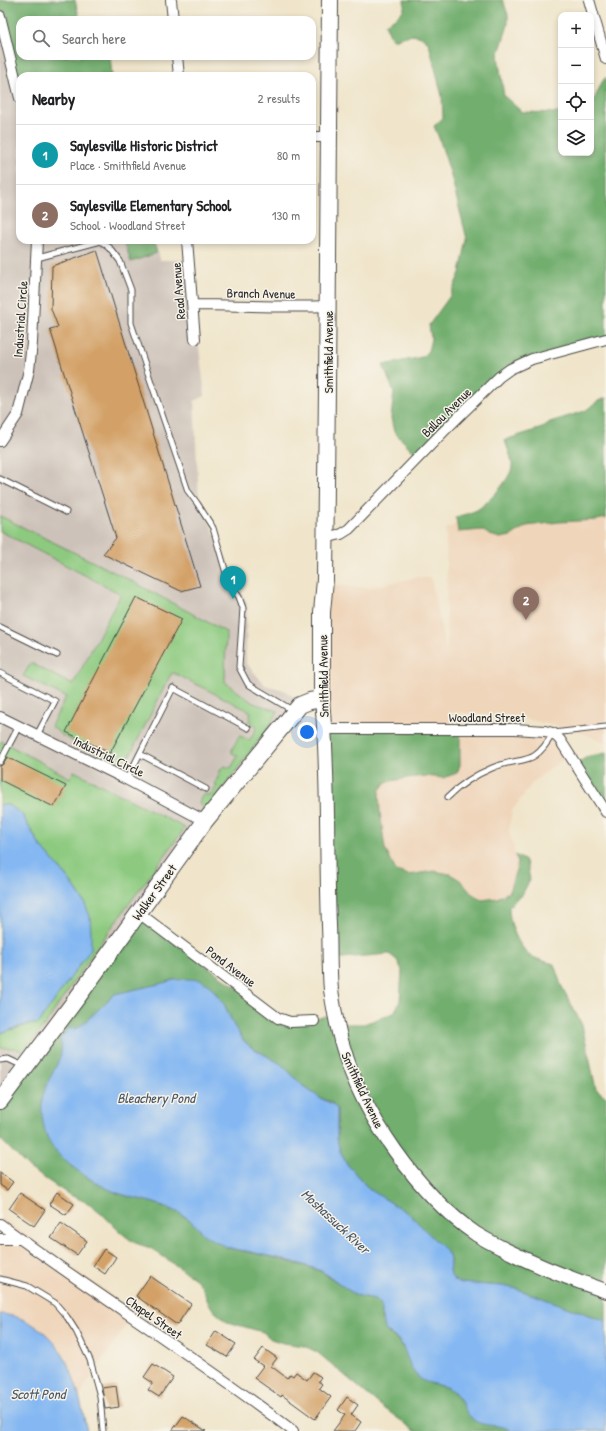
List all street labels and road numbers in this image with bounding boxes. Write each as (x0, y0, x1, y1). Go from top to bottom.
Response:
street label: Read Avenue (167, 262, 189, 320)
street label: Industrial Circle (8, 280, 32, 358)
street label: Branch Avenue (226, 283, 296, 303)
street label: Smithfield Avenue (319, 311, 337, 393)
street label: Ballou Avenue (417, 383, 475, 441)
street label: Smithfield Avenue (313, 635, 333, 717)
street label: Woodland Street (449, 708, 526, 726)
street label: Industrial Circle (71, 731, 147, 781)
street label: Walker Street (128, 860, 181, 924)
street label: Pond Avenue (202, 941, 260, 991)
street label: Smithfield Avenue (337, 1049, 389, 1131)
street label: Chapel Street (122, 1291, 186, 1343)

